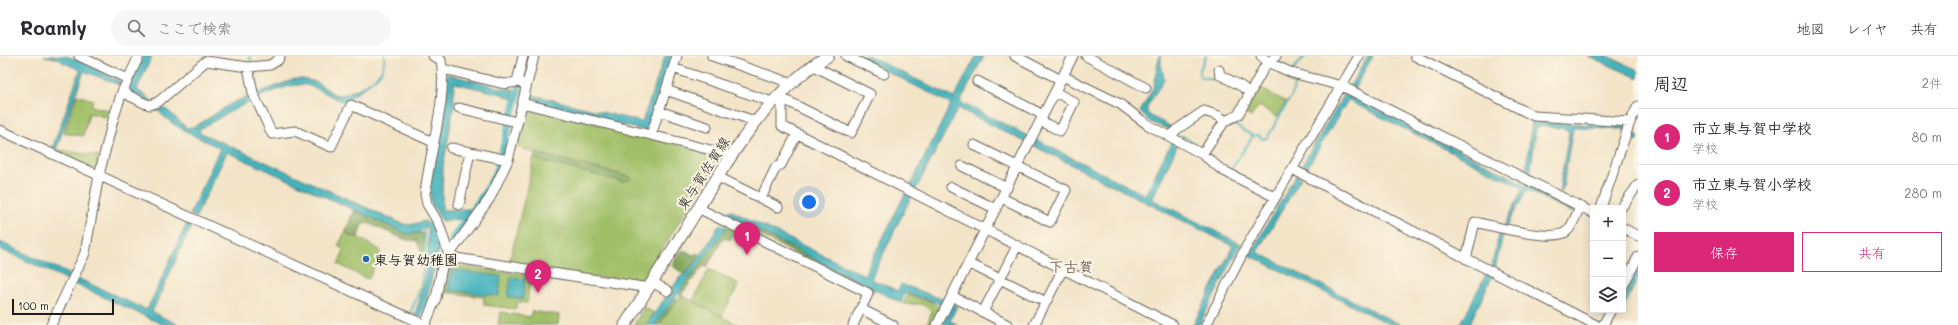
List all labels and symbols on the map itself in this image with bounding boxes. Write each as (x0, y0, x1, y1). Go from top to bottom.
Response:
street label: 東与賀佐賀線 (672, 133, 734, 213)
your location (799, 192, 819, 212)
pin: 1 (734, 222, 760, 255)
place label: 東与賀幼稚園 (374, 250, 458, 269)
marker: 東与賀幼稚園 (361, 254, 371, 264)
district label: 下古賀 (1048, 256, 1094, 276)
pin: 2 (525, 260, 551, 293)
scale bar (12, 297, 114, 316)

